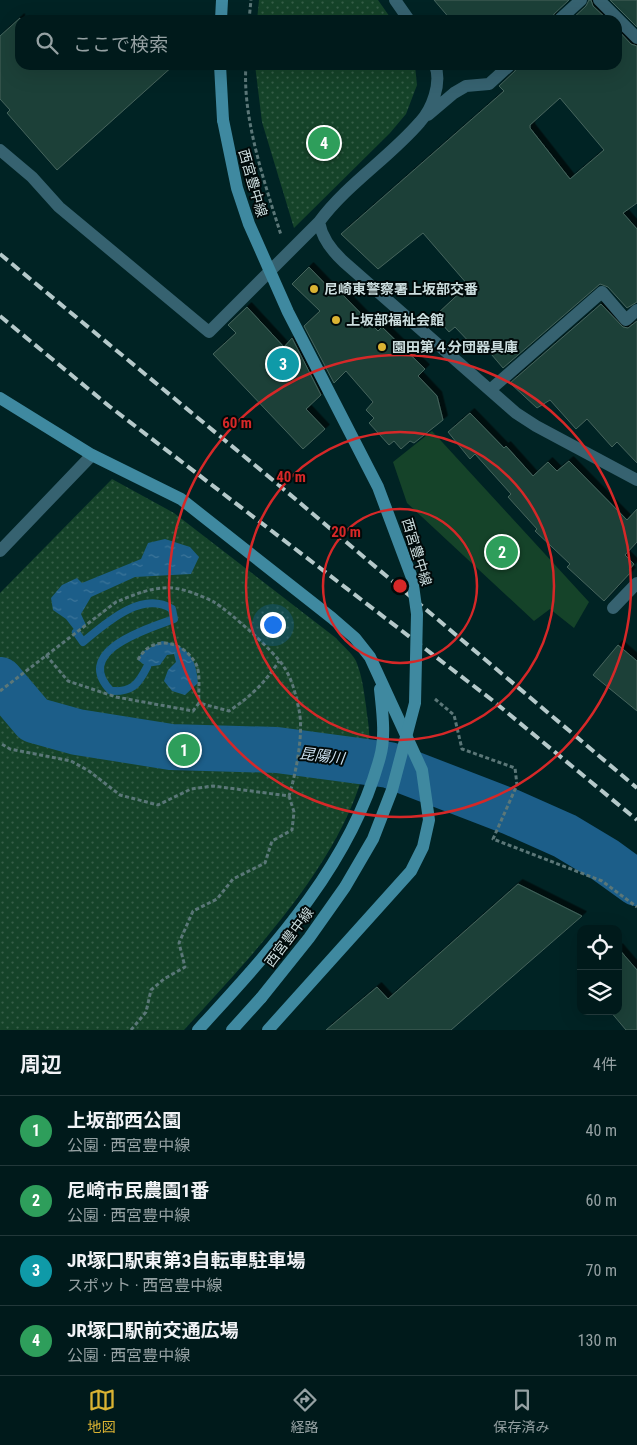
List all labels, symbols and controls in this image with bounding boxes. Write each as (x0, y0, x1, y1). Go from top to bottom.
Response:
search box (15, 15, 622, 70)
icon: search (33, 29, 61, 57)
text: ここで検索 (73, 33, 168, 56)
pin: 4 (308, 124, 340, 162)
street label: 西宮豊中線 (236, 147, 270, 219)
place label: 尼崎東警察署上坂部交番 (324, 281, 478, 297)
marker: 尼崎東警察署上坂部交番 (308, 283, 320, 295)
place label: 上坂部福祉会館 (346, 312, 444, 328)
marker: 上坂部福祉会館 (330, 314, 342, 326)
place label: 園田第４分団器具庫 (392, 339, 518, 355)
marker: 園田第４分団器具庫 (376, 341, 388, 353)
pin: 3 (267, 345, 299, 383)
text: 60 m (222, 414, 252, 432)
text: 40 m (276, 468, 306, 486)
street label: 西宮豊中線 (399, 516, 435, 588)
text: 20 m (331, 523, 361, 541)
pin: 2 (486, 533, 518, 571)
centre of rings (391, 577, 409, 595)
your location (260, 612, 286, 638)
pin: 1 (168, 731, 200, 769)
water label: 昆陽川 (299, 744, 347, 768)
street label: 西宮豊中線 (262, 904, 316, 970)
map controls (577, 925, 622, 1015)
button: locate (577, 925, 622, 970)
button: layers (577, 970, 622, 1015)
text: 周辺 (20, 1053, 62, 1077)
text: 4件 (593, 1055, 617, 1074)
text: 上坂部西公園 (67, 1109, 181, 1132)
text: 1 (32, 1121, 40, 1140)
text: 40 m (585, 1121, 617, 1140)
text: 公園 · 西宮豊中線 (67, 1136, 190, 1155)
text: 尼崎市民農園1番 (67, 1179, 210, 1202)
text: 2 (32, 1191, 40, 1210)
text: 60 m (585, 1191, 617, 1210)
text: 公園 · 西宮豊中線 (67, 1206, 190, 1225)
text: JR塚口駅東第3自転車駐車場 (67, 1249, 305, 1272)
text: 3 (32, 1261, 40, 1280)
text: 70 m (585, 1261, 617, 1280)
text: スポット · 西宮豊中線 (67, 1276, 222, 1295)
text: JR塚口駅前交通広場 (67, 1319, 239, 1342)
text: 4 (32, 1331, 40, 1350)
text: 130 m (578, 1331, 617, 1350)
text: 公園 · 西宮豊中線 (67, 1346, 190, 1365)
tab: 地図 (88, 1386, 116, 1436)
tab: 経路 (291, 1386, 319, 1436)
tab: 保存済み (494, 1386, 550, 1436)

